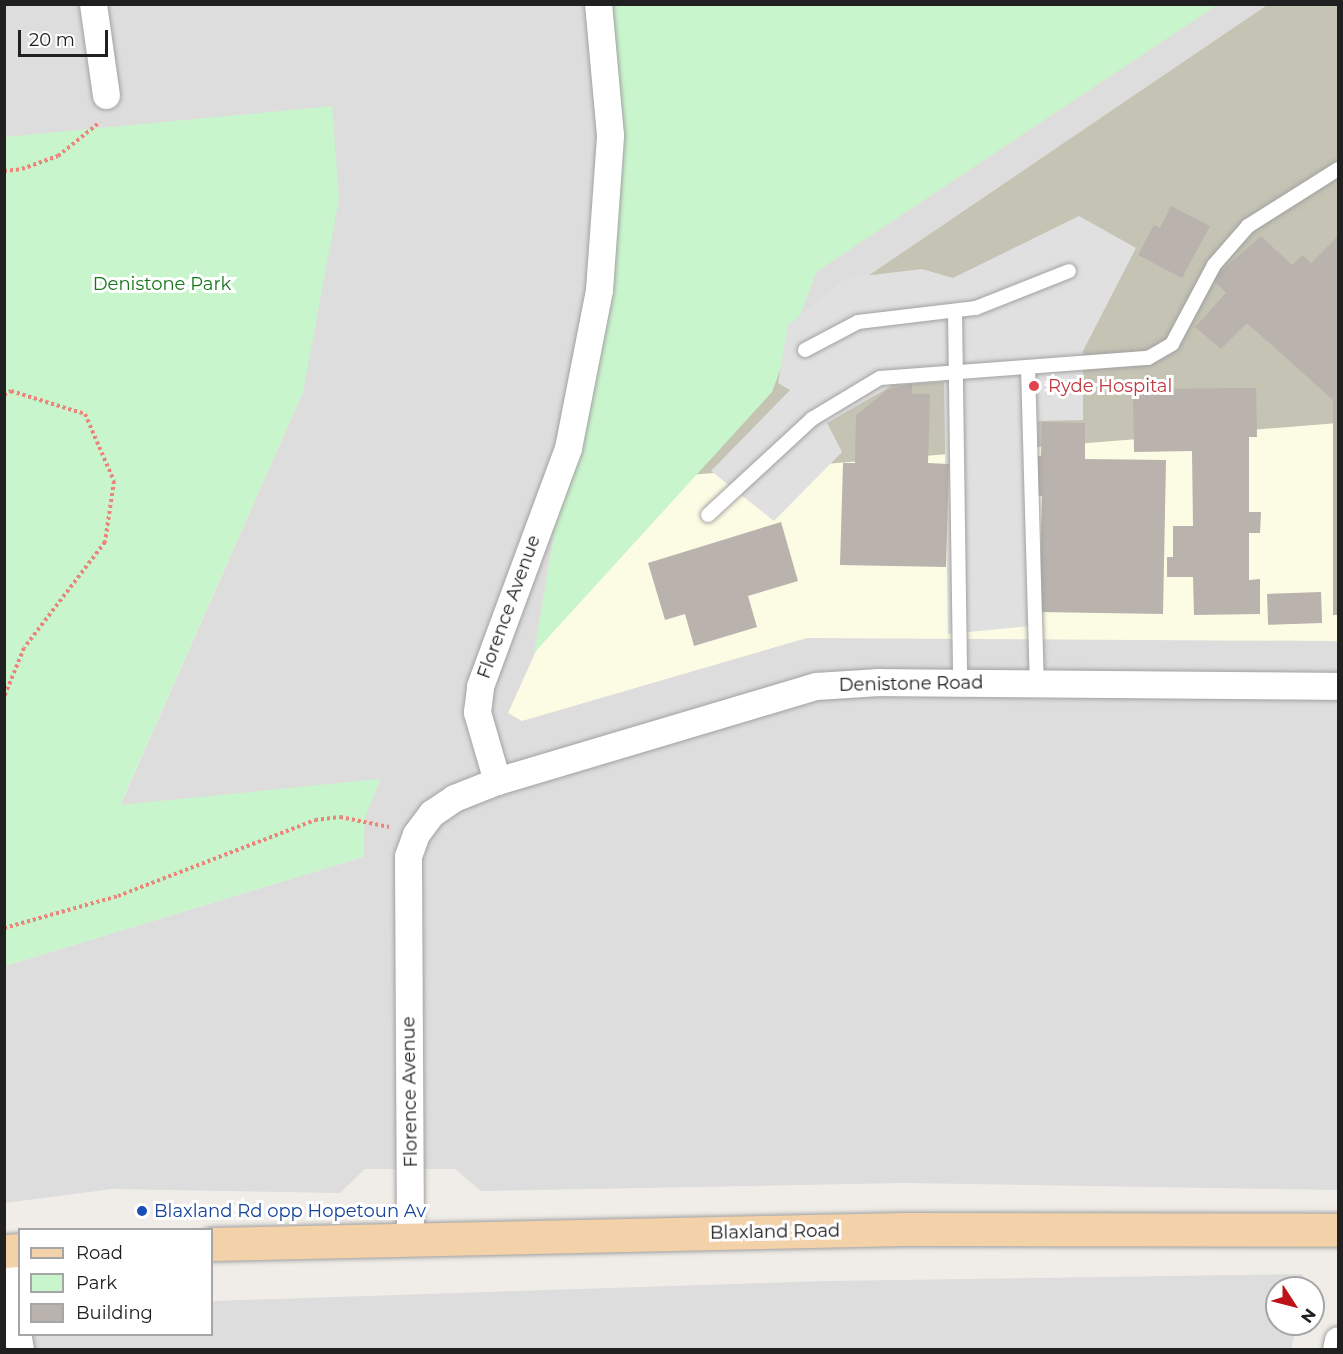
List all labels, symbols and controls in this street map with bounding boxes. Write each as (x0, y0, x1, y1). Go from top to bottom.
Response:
scale bar (21, 18, 111, 56)
text: 20 m (29, 29, 75, 51)
park label: Denistone Park (93, 273, 231, 295)
place label: Ryde Hospital (1048, 375, 1172, 397)
marker: Ryde Hospital (1025, 377, 1043, 395)
street label: Florence Avenue (473, 532, 545, 682)
street label: Denistone Road (839, 672, 983, 696)
street label: Florence Avenue (398, 1016, 422, 1168)
place label: Blaxland Rd opp Hopetoun Av (154, 1200, 426, 1222)
marker: Blaxland Rd opp Hopetoun Av (135, 1204, 149, 1218)
street label: Blaxland Road (710, 1220, 840, 1244)
legend (18, 1228, 213, 1336)
text: Road (76, 1242, 123, 1264)
text: Park (76, 1272, 117, 1294)
north arrow (1265, 1276, 1325, 1336)
text: Building (76, 1302, 153, 1324)
text: N (1297, 1305, 1320, 1327)

